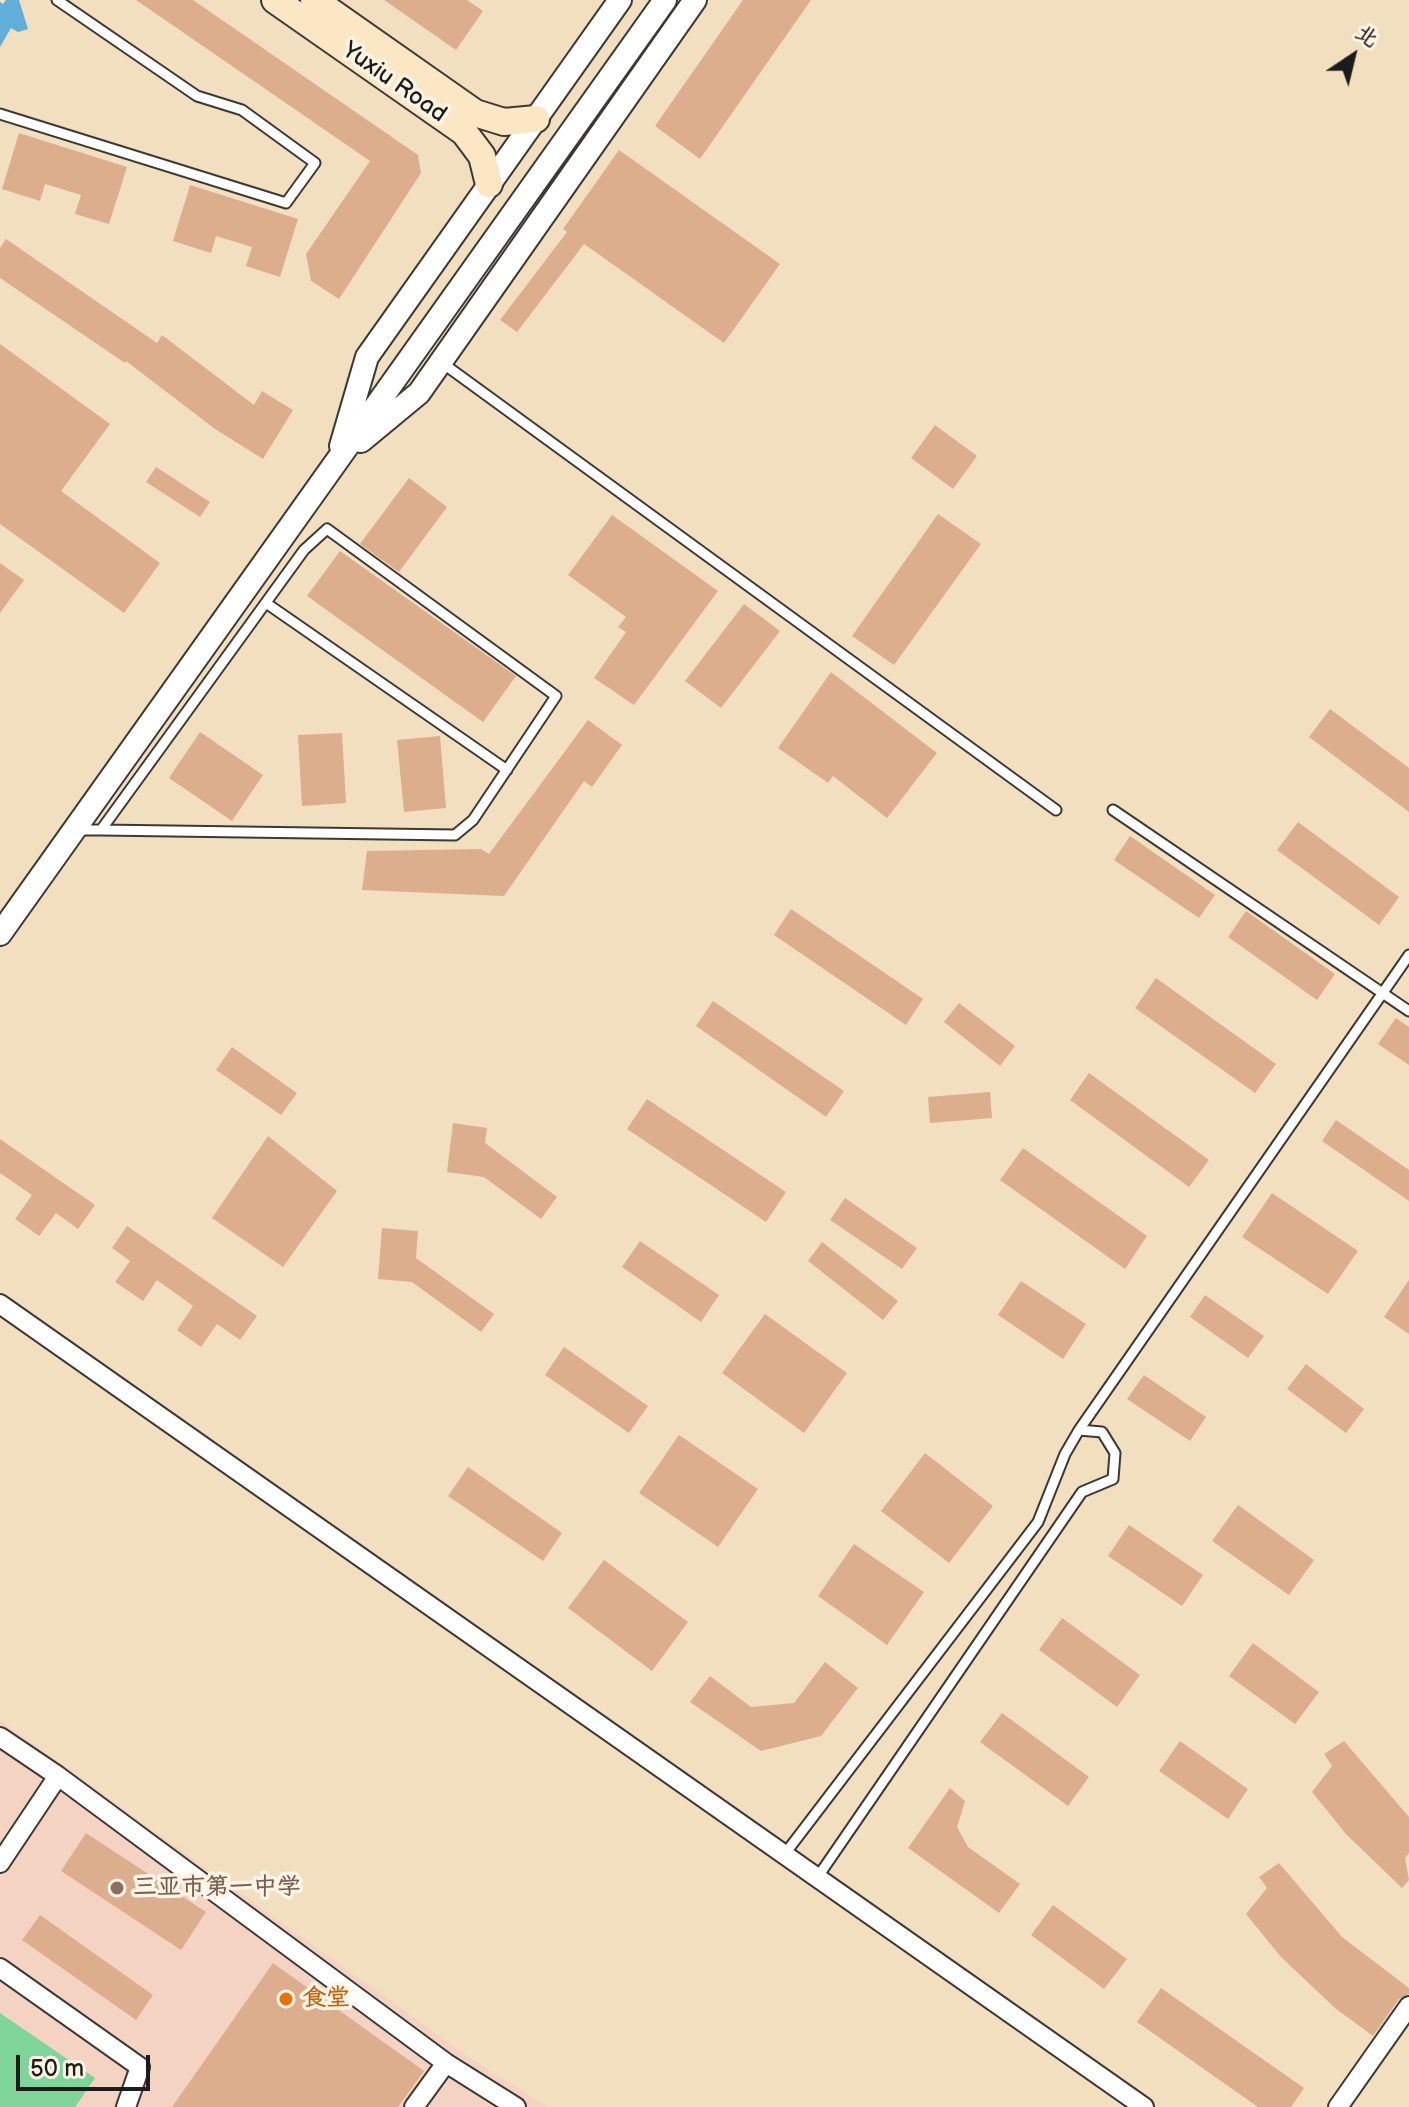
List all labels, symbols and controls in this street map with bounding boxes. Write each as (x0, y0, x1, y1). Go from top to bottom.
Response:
north arrow (1313, 16, 1393, 96)
text: 北 (1350, 19, 1384, 53)
street label: Yuxiu Road (336, 37, 452, 129)
place label: 三亚市第一中学 (133, 1874, 301, 1902)
marker: 三亚市第一中学 (108, 1879, 126, 1897)
place label: 食堂 (302, 1985, 350, 2013)
marker: 食堂 (277, 1990, 295, 2008)
scale bar (20, 2039, 154, 2089)
text: 50 m (30, 2054, 84, 2083)

